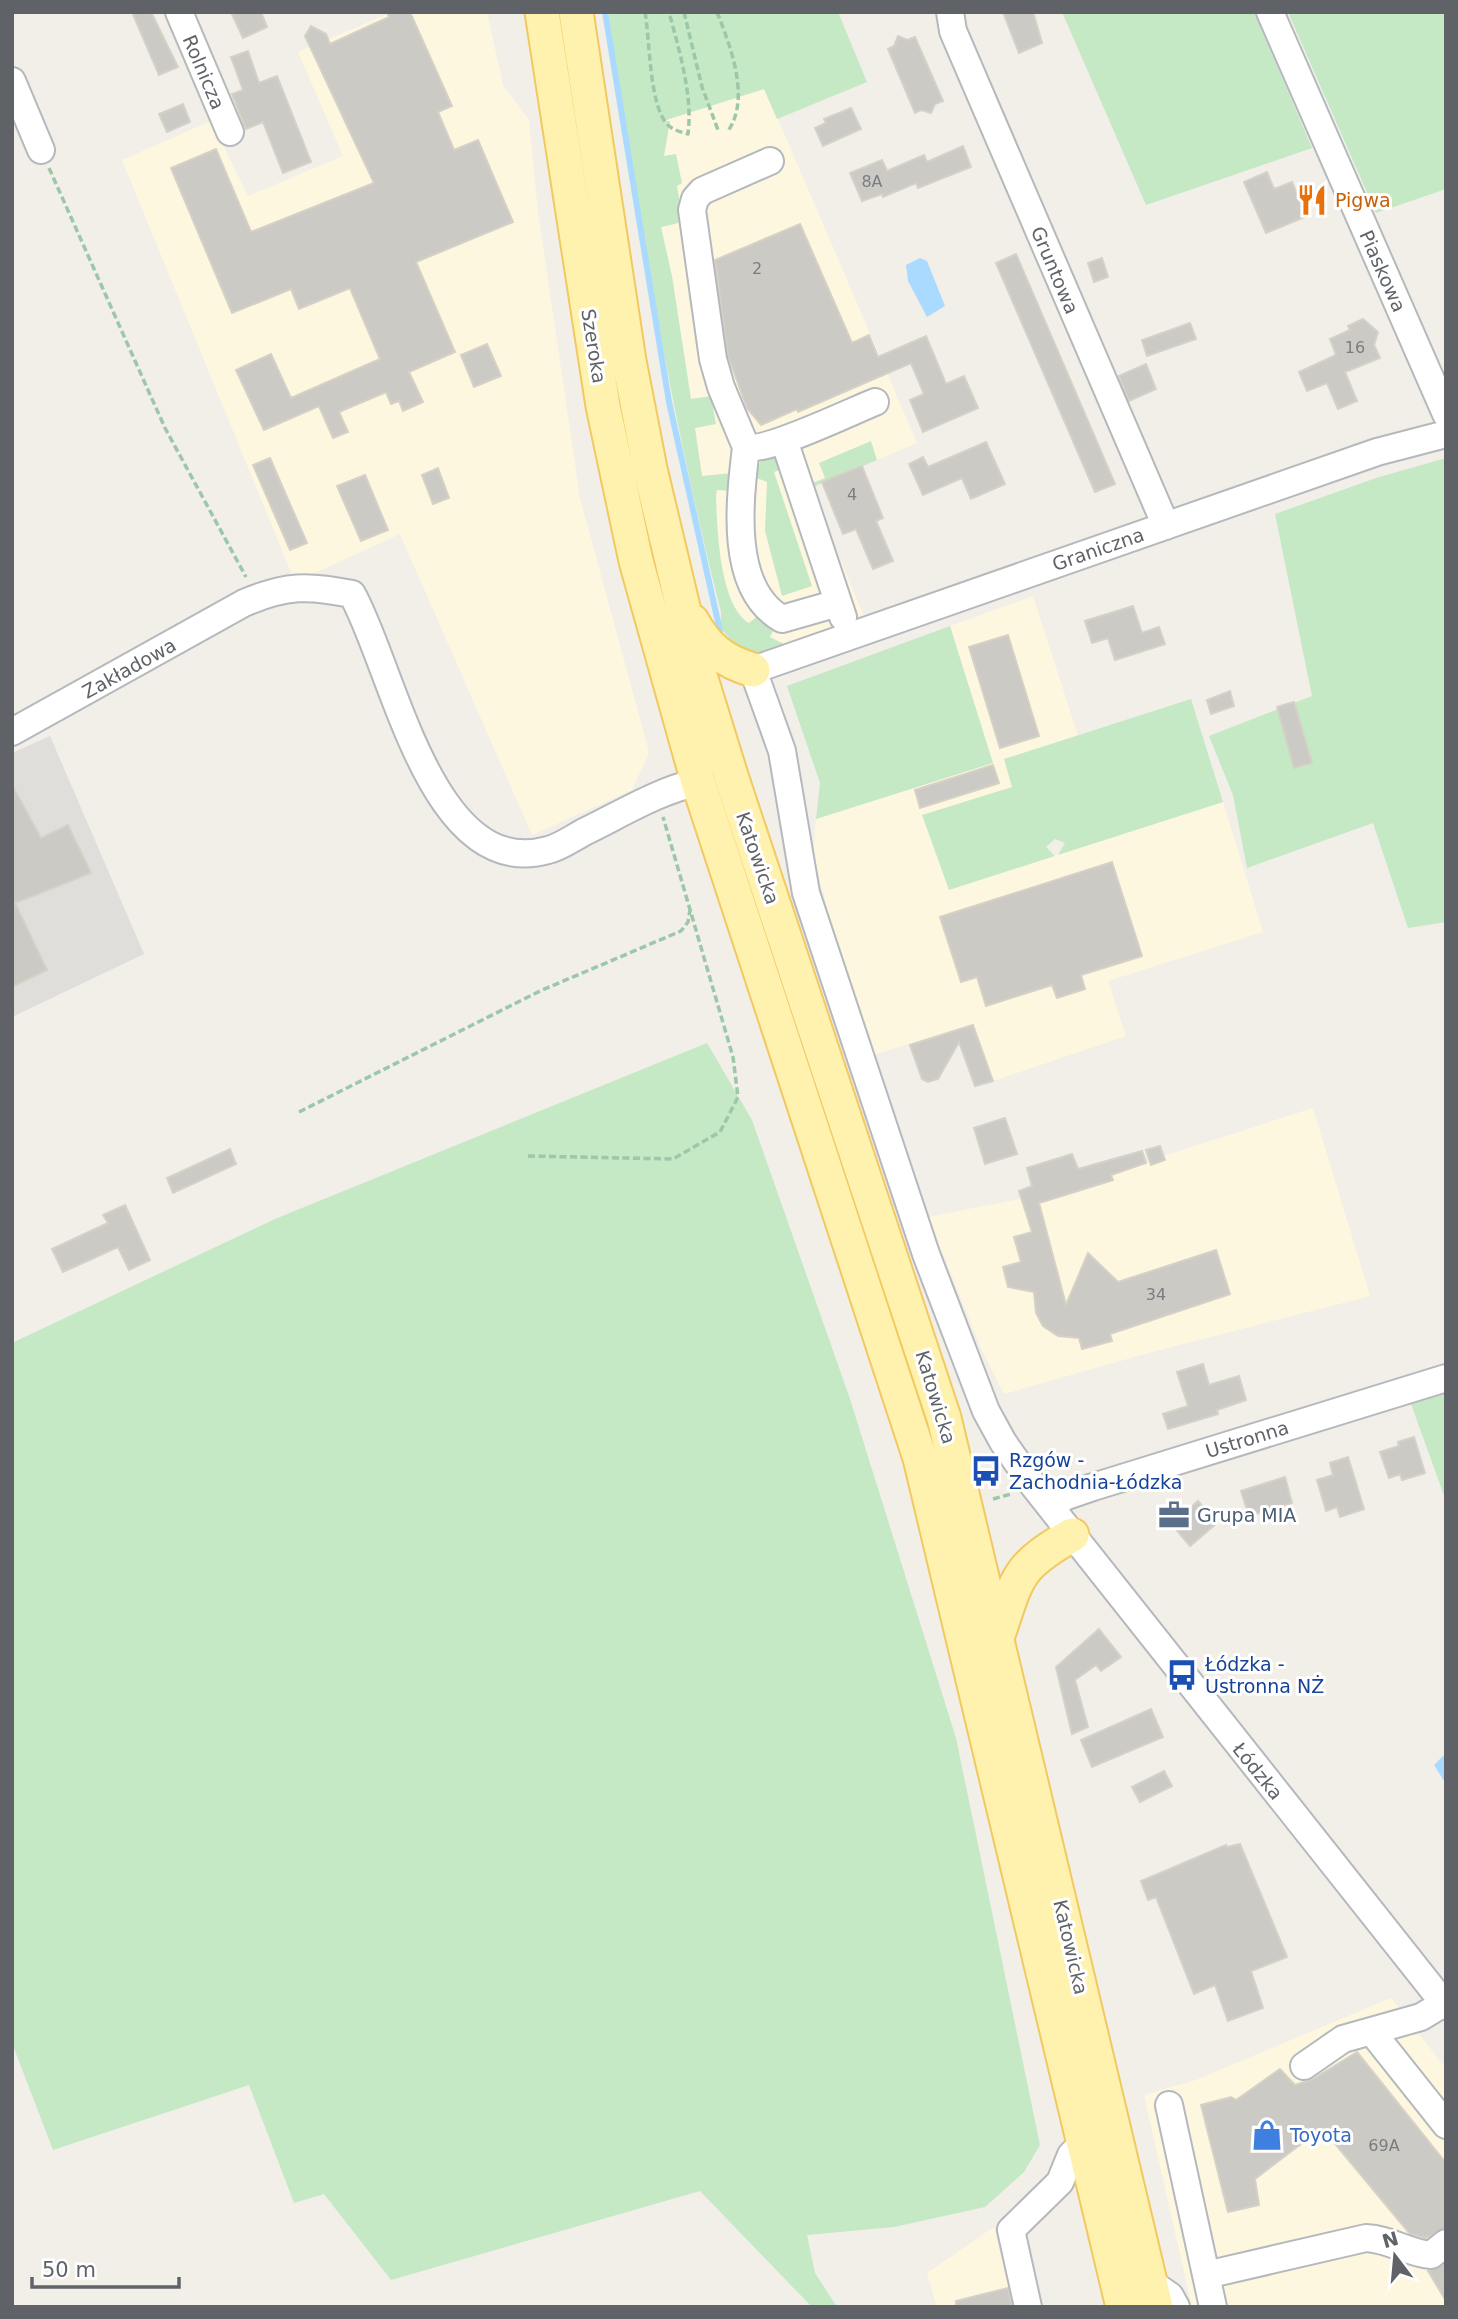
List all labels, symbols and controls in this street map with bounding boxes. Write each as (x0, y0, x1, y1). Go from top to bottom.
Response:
street label: Rolnicza (179, 32, 229, 112)
house number: 8A (861, 172, 883, 191)
restaurant icon: Pigwa (1295, 183, 1329, 217)
place label: Pigwa (1335, 189, 1391, 211)
street label: Gruntowa (1027, 223, 1083, 317)
street label: Piaskowa (1355, 227, 1411, 315)
house number: 2 (752, 259, 762, 278)
street label: Szeroka (577, 307, 611, 385)
house number: 16 (1345, 338, 1365, 357)
house number: 4 (847, 485, 857, 504)
street label: Graniczna (1049, 523, 1147, 575)
street label: Zakładowa (78, 633, 180, 703)
street label: Katowicka (732, 809, 784, 907)
house number: 34 (1146, 1285, 1166, 1304)
street label: Katowicka (911, 1348, 961, 1446)
street label: Ustronna (1203, 1416, 1291, 1462)
place label: Rzgów - Zachodnia-Łódzka (1009, 1449, 1182, 1493)
bus stop icon: Rzgów - Zachodnia-Łódzka (969, 1454, 1003, 1488)
office icon: Grupa MIA (1157, 1498, 1191, 1532)
place label: Grupa MIA (1197, 1504, 1296, 1526)
place label: Łódzka - Ustronna NŻ (1204, 1653, 1324, 1697)
bus stop icon: Łódzka - Ustronna NŻ (1165, 1658, 1199, 1692)
street label: Łódzka (1228, 1737, 1288, 1804)
street label: Katowicka (1049, 1898, 1093, 1996)
shop icon: Toyota (1250, 2118, 1284, 2152)
place label: Toyota (1289, 2124, 1352, 2146)
house number: 69A (1368, 2136, 1400, 2155)
north arrow (1360, 2221, 1430, 2291)
text: N (1380, 2227, 1401, 2252)
scale bar (32, 2246, 178, 2290)
text: 50 m (42, 2258, 96, 2282)

